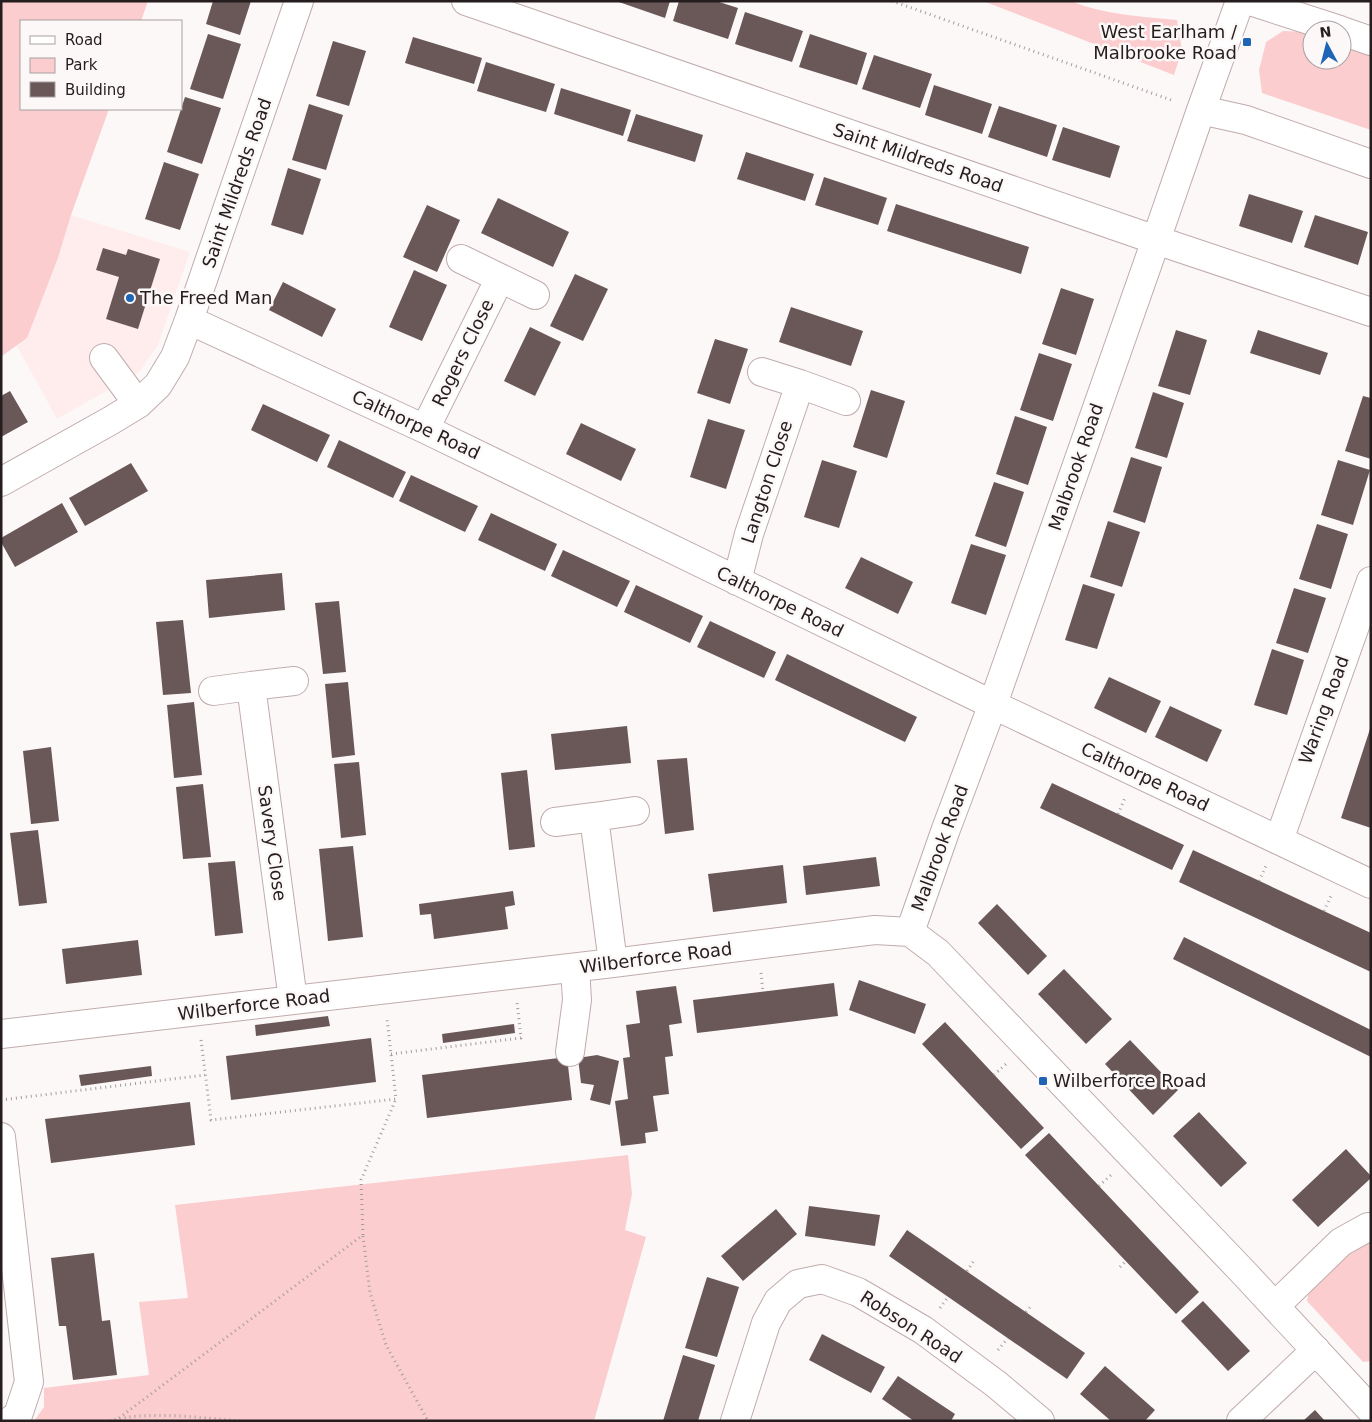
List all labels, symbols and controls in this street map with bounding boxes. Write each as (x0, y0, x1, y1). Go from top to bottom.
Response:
legend (20, 20, 182, 110)
north arrow (1302, 20, 1352, 70)
place label: West Earlham / Malbrooke Road (1093, 21, 1238, 63)
text: N (1319, 23, 1332, 41)
text: Road (65, 31, 103, 49)
marker: West Earlham / Malbrooke Road (1241, 36, 1253, 48)
text: Park (65, 56, 98, 74)
text: Building (65, 81, 126, 99)
street label: Saint Mildreds Road (198, 95, 275, 271)
street label: Saint Mildreds Road (830, 119, 1006, 196)
place label: The Freed Man (139, 287, 273, 308)
marker: The Freed Man (124, 292, 136, 304)
street label: Rogers Close (428, 296, 498, 410)
street label: Calthorpe Road (349, 386, 484, 463)
street label: Malbrook Road (1044, 400, 1107, 533)
street label: Langton Close (737, 418, 796, 546)
street label: Calthorpe Road (713, 562, 847, 641)
street label: Waring Road (1294, 653, 1353, 767)
street label: Calthorpe Road (1078, 738, 1213, 815)
street label: Malbrook Road (907, 782, 972, 914)
street label: Savery Close (254, 784, 291, 902)
street label: Wilberforce Road (578, 938, 733, 977)
street label: Wilberforce Road (176, 985, 331, 1024)
place label: Wilberforce Road (1053, 1070, 1207, 1091)
marker: Wilberforce Road (1037, 1075, 1049, 1087)
street label: Robson Road (857, 1286, 966, 1367)

